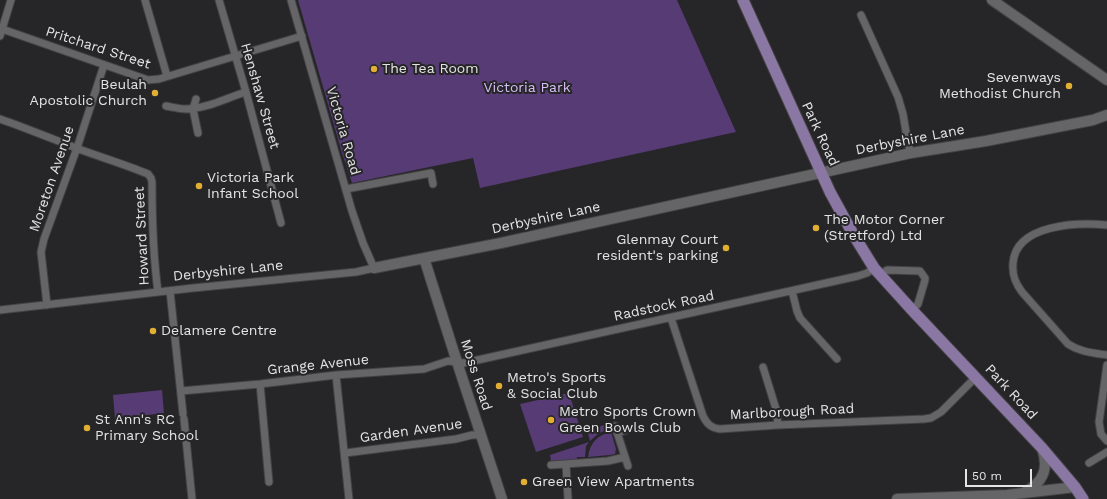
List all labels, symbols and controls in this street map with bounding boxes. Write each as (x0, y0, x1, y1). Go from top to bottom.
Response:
street label: Pritchard Street (43, 23, 153, 73)
street label: Henshaw Street (237, 41, 283, 151)
place label: The Tea Room (382, 61, 479, 77)
marker: The Tea Room (369, 64, 379, 74)
place label: Sevenways Methodist Church (939, 70, 1061, 102)
place label: Beulah Apostolic Church (29, 77, 147, 110)
park label: Victoria Park (483, 80, 571, 96)
marker: Sevenways Methodist Church (1064, 81, 1074, 91)
street label: Victoria Road (322, 85, 364, 177)
marker: Beulah Apostolic Church (150, 88, 160, 98)
street label: Park Road (798, 99, 842, 169)
street label: Derbyshire Lane (854, 121, 966, 159)
street label: Moreton Avenue (26, 124, 78, 234)
place label: Victoria Park Infant School (207, 170, 298, 202)
marker: Victoria Park Infant School (194, 181, 204, 191)
street label: Howard Street (131, 186, 153, 286)
street label: Derbyshire Lane (490, 198, 602, 238)
place label: The Motor Corner (Stretford) Ltd (824, 212, 945, 244)
marker: The Motor Corner (Stretford) Ltd (811, 223, 821, 233)
place label: Glenmay Court resident's parking (597, 232, 718, 264)
marker: Glenmay Court resident's parking (721, 243, 731, 253)
street label: Derbyshire Lane (172, 257, 284, 285)
street label: Radstock Road (612, 287, 716, 325)
place label: Delamere Centre (161, 323, 277, 339)
marker: Delamere Centre (148, 326, 158, 336)
street label: Moss Road (457, 337, 495, 413)
street label: Grange Avenue (266, 351, 370, 379)
street label: Park Road (981, 361, 1041, 423)
place label: Metro's Sports & Social Club (507, 370, 606, 402)
marker: Metro's Sports & Social Club (494, 381, 504, 391)
street label: Marlborough Road (729, 400, 855, 424)
place label: Metro Sports Crown Green Bowls Club (559, 404, 696, 436)
place label: St Ann's RC Primary School (95, 412, 199, 444)
street label: Garden Avenue (359, 415, 463, 447)
marker: Metro Sports Crown Green Bowls Club (546, 415, 556, 425)
marker: St Ann's RC Primary School (82, 423, 92, 433)
scale bar (967, 461, 1034, 487)
text: 50 m (972, 469, 1002, 483)
place label: Green View Apartments (532, 474, 695, 490)
marker: Green View Apartments (519, 477, 529, 487)

